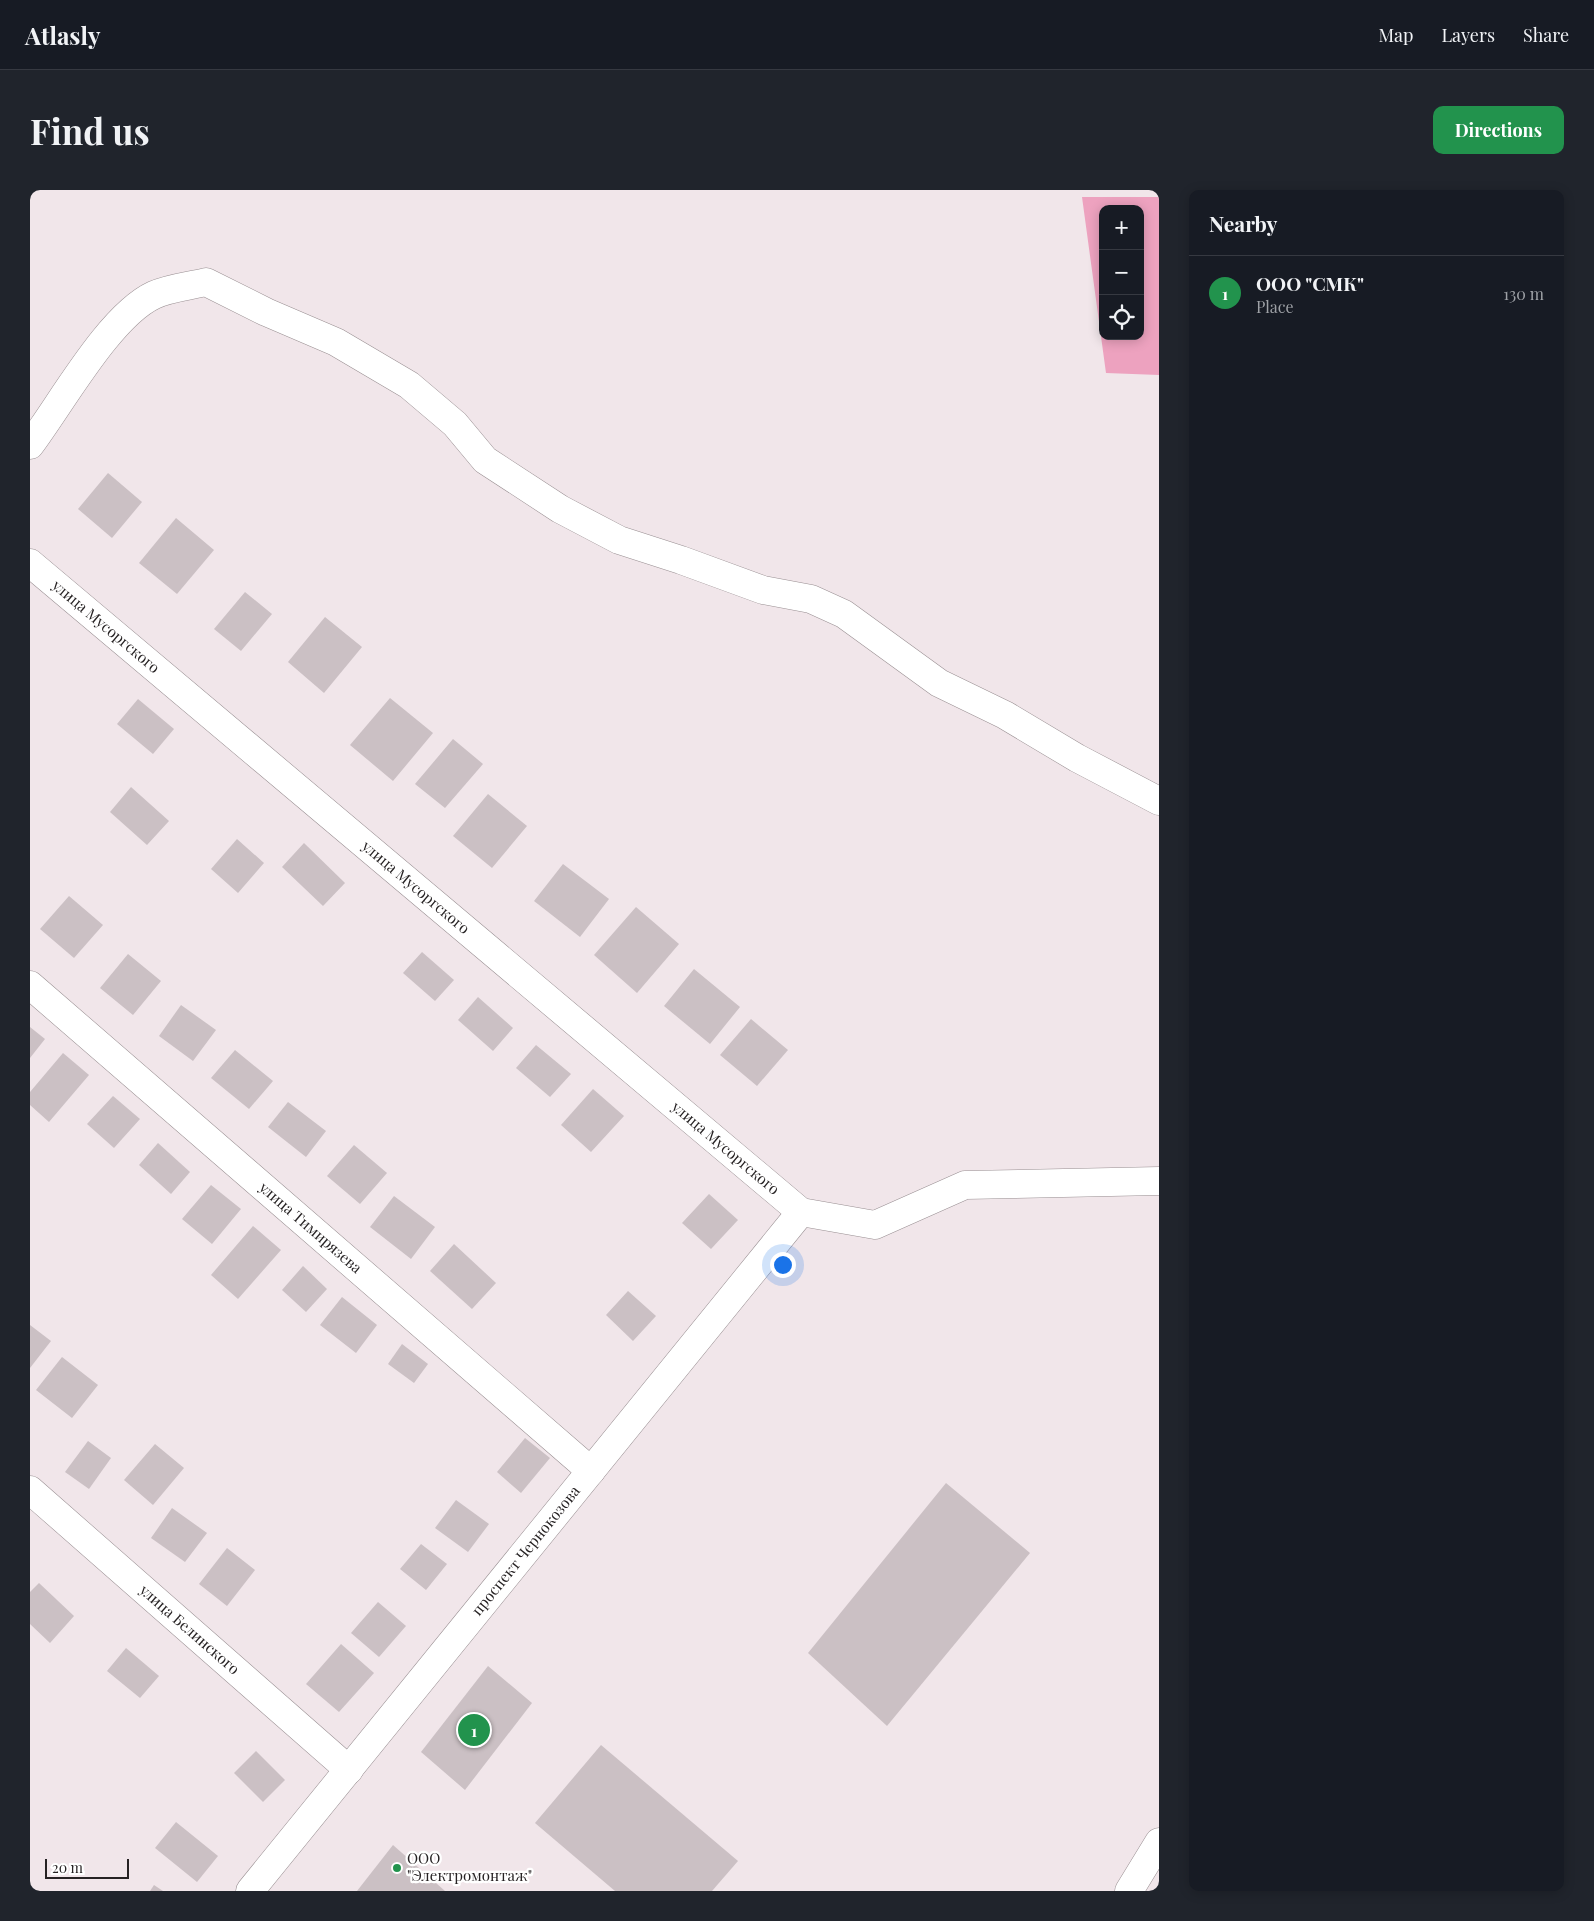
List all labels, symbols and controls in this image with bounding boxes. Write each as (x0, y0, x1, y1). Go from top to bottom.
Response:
text: Atlasly (25, 19, 100, 51)
text: Map (1378, 23, 1413, 47)
text: Layers (1441, 23, 1495, 47)
text: Share (1523, 23, 1569, 47)
button: Directions (1433, 106, 1564, 154)
text: Find us (30, 107, 150, 154)
map controls (1099, 205, 1144, 340)
button: + (1099, 205, 1144, 250)
text: Nearby (1209, 209, 1278, 237)
button: − (1099, 250, 1144, 295)
text: ООО "СМК" (1256, 270, 1364, 296)
text: 1 (1222, 283, 1228, 304)
text: 130 m (1503, 283, 1544, 304)
button: locate (1099, 295, 1144, 340)
text: Place (1256, 296, 1294, 317)
street label: улица Мусоргского (48, 574, 164, 677)
street label: улица Мусоргского (357, 835, 474, 938)
street label: улица Мусоргского (667, 1096, 784, 1199)
street label: улица Тимирязева (255, 1176, 367, 1278)
your location (770, 1252, 796, 1278)
street label: проспект Чернокозова (466, 1481, 584, 1619)
street label: улица Белинского (135, 1579, 244, 1678)
pin: 1 (458, 1711, 490, 1749)
place label: ООО "Электромонтаж" (407, 1848, 532, 1885)
scale bar (45, 1856, 129, 1879)
text: 20 m (52, 1858, 83, 1877)
marker: ООО "Электромонтаж" (391, 1862, 403, 1874)

